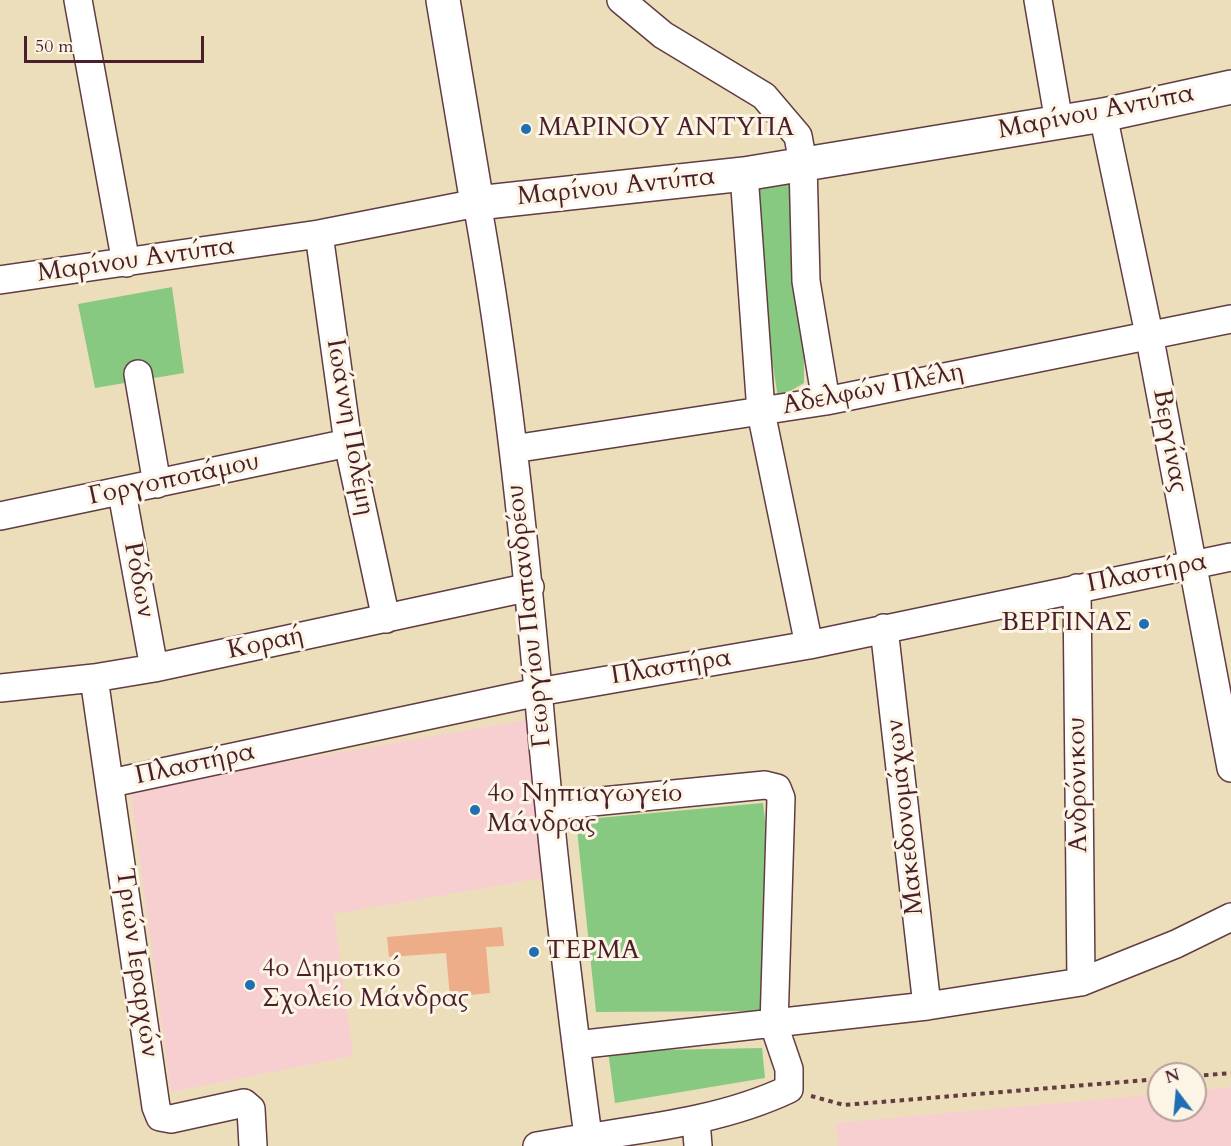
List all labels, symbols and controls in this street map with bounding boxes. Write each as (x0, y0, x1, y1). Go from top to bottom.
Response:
scale bar (27, 24, 207, 62)
text: 50 m (35, 34, 74, 59)
street label: Μαρίνου Αντύπα (996, 79, 1196, 147)
place label: ΜΑΡΙΝΟΥ ΑΝΤΥΠΑ (538, 113, 794, 145)
marker: ΜΑΡΙΝΟΥ ΑΝΤΥΠΑ (519, 122, 533, 136)
street label: Μαρίνου Αντύπα (516, 162, 716, 214)
street label: Μαρίνου Αντύπα (36, 232, 236, 290)
street label: Ιωάννη Πολέμη (318, 337, 380, 517)
street label: Αδελφών Πλέλη (780, 357, 966, 423)
street label: Βεργίνας (1145, 387, 1193, 495)
street label: Γοργοποτάμου (86, 447, 262, 513)
street label: Γεωργίου Παπανδρέου (501, 483, 559, 749)
street label: Ρόδων (115, 540, 161, 620)
street label: Πλαστήρα (1085, 547, 1209, 601)
place label: ΒΕΡΓΙΝΑΣ (1001, 608, 1132, 640)
marker: ΒΕΡΓΙΝΑΣ (1137, 617, 1151, 631)
street label: Κοραή (225, 621, 307, 667)
street label: Πλαστήρα (609, 643, 733, 693)
street label: Μακεδονομάχων (880, 717, 932, 917)
street label: Ανδρόνικου (1062, 717, 1096, 853)
street label: Πλαστήρα (133, 737, 257, 793)
place label: 4ο Νηπιαγωγείο Μάνδρας (487, 779, 682, 840)
marker: 4ο Νηπιαγωγείο Μάνδρας (468, 803, 482, 817)
street label: Τριών Ιεραρχών (107, 867, 165, 1059)
place label: ΤΕΡΜΑ (546, 936, 639, 968)
marker: ΤΕΡΜΑ (527, 945, 541, 959)
place label: 4ο Δημοτικό Σχολείο Μάνδρας (262, 954, 469, 1016)
marker: 4ο Δημοτικό Σχολείο Μάνδρας (243, 978, 257, 992)
north arrow (1147, 1062, 1207, 1122)
text: N (1163, 1064, 1182, 1089)

